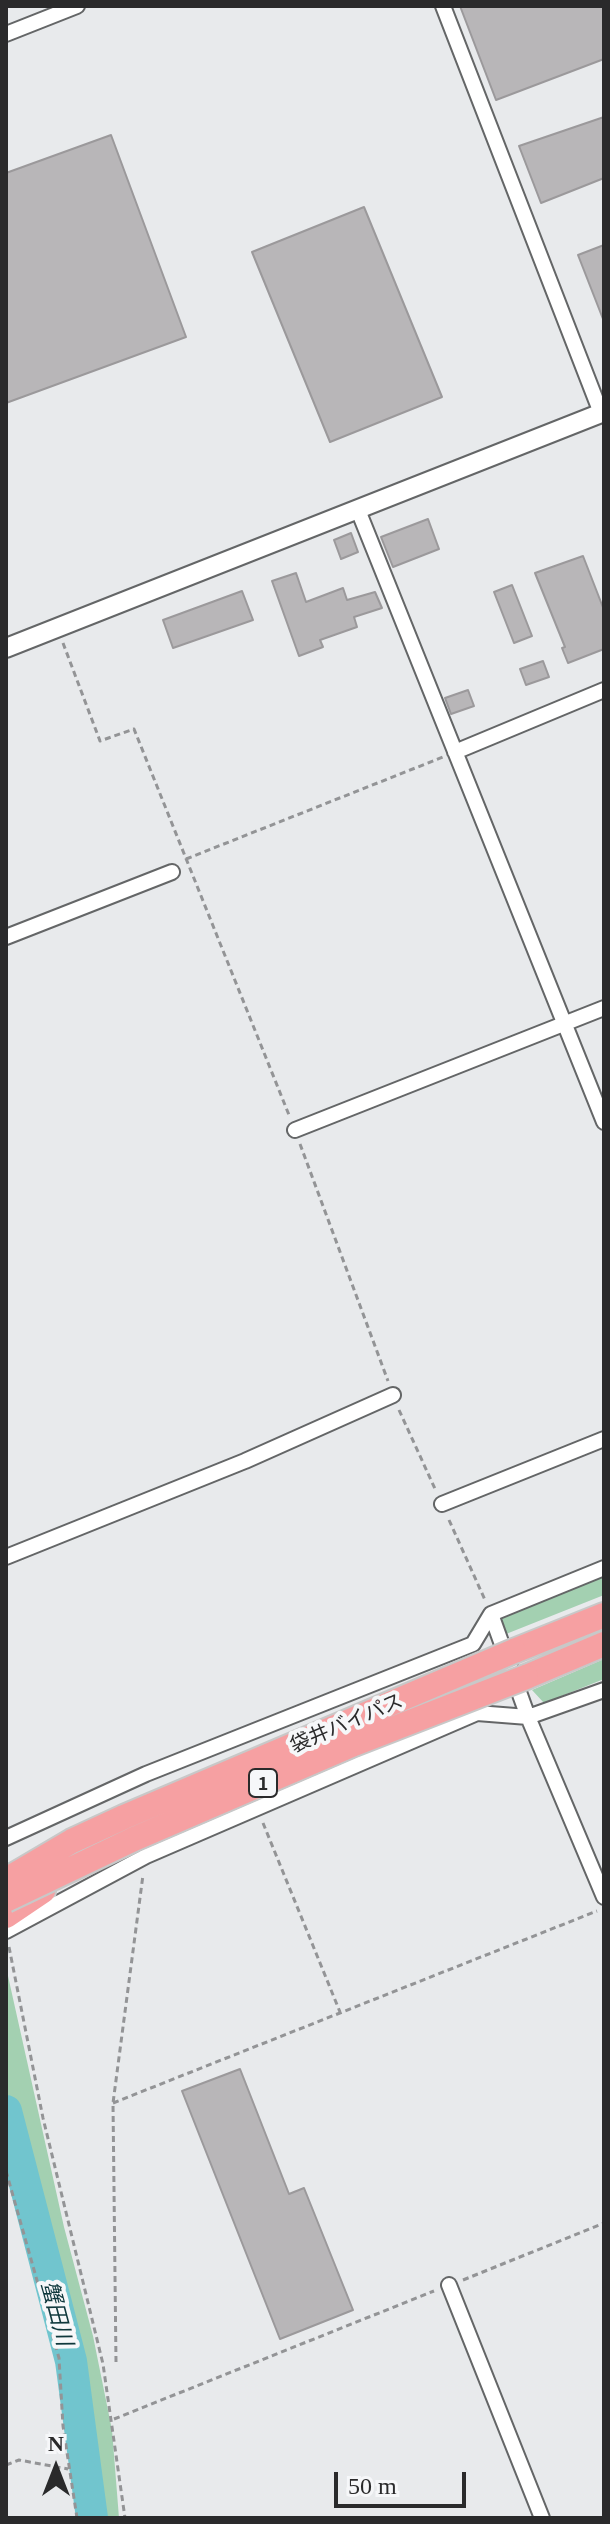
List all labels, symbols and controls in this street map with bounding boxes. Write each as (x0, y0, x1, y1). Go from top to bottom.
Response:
street label: 袋井バイパス (286, 1688, 406, 1756)
road number: 1 (249, 1769, 277, 1797)
water label: 蟹田川 (37, 2278, 79, 2348)
north arrow (16, 2428, 96, 2508)
text: N (48, 2431, 64, 2456)
scale bar (338, 2456, 470, 2506)
text: 50 m (348, 2473, 397, 2499)

